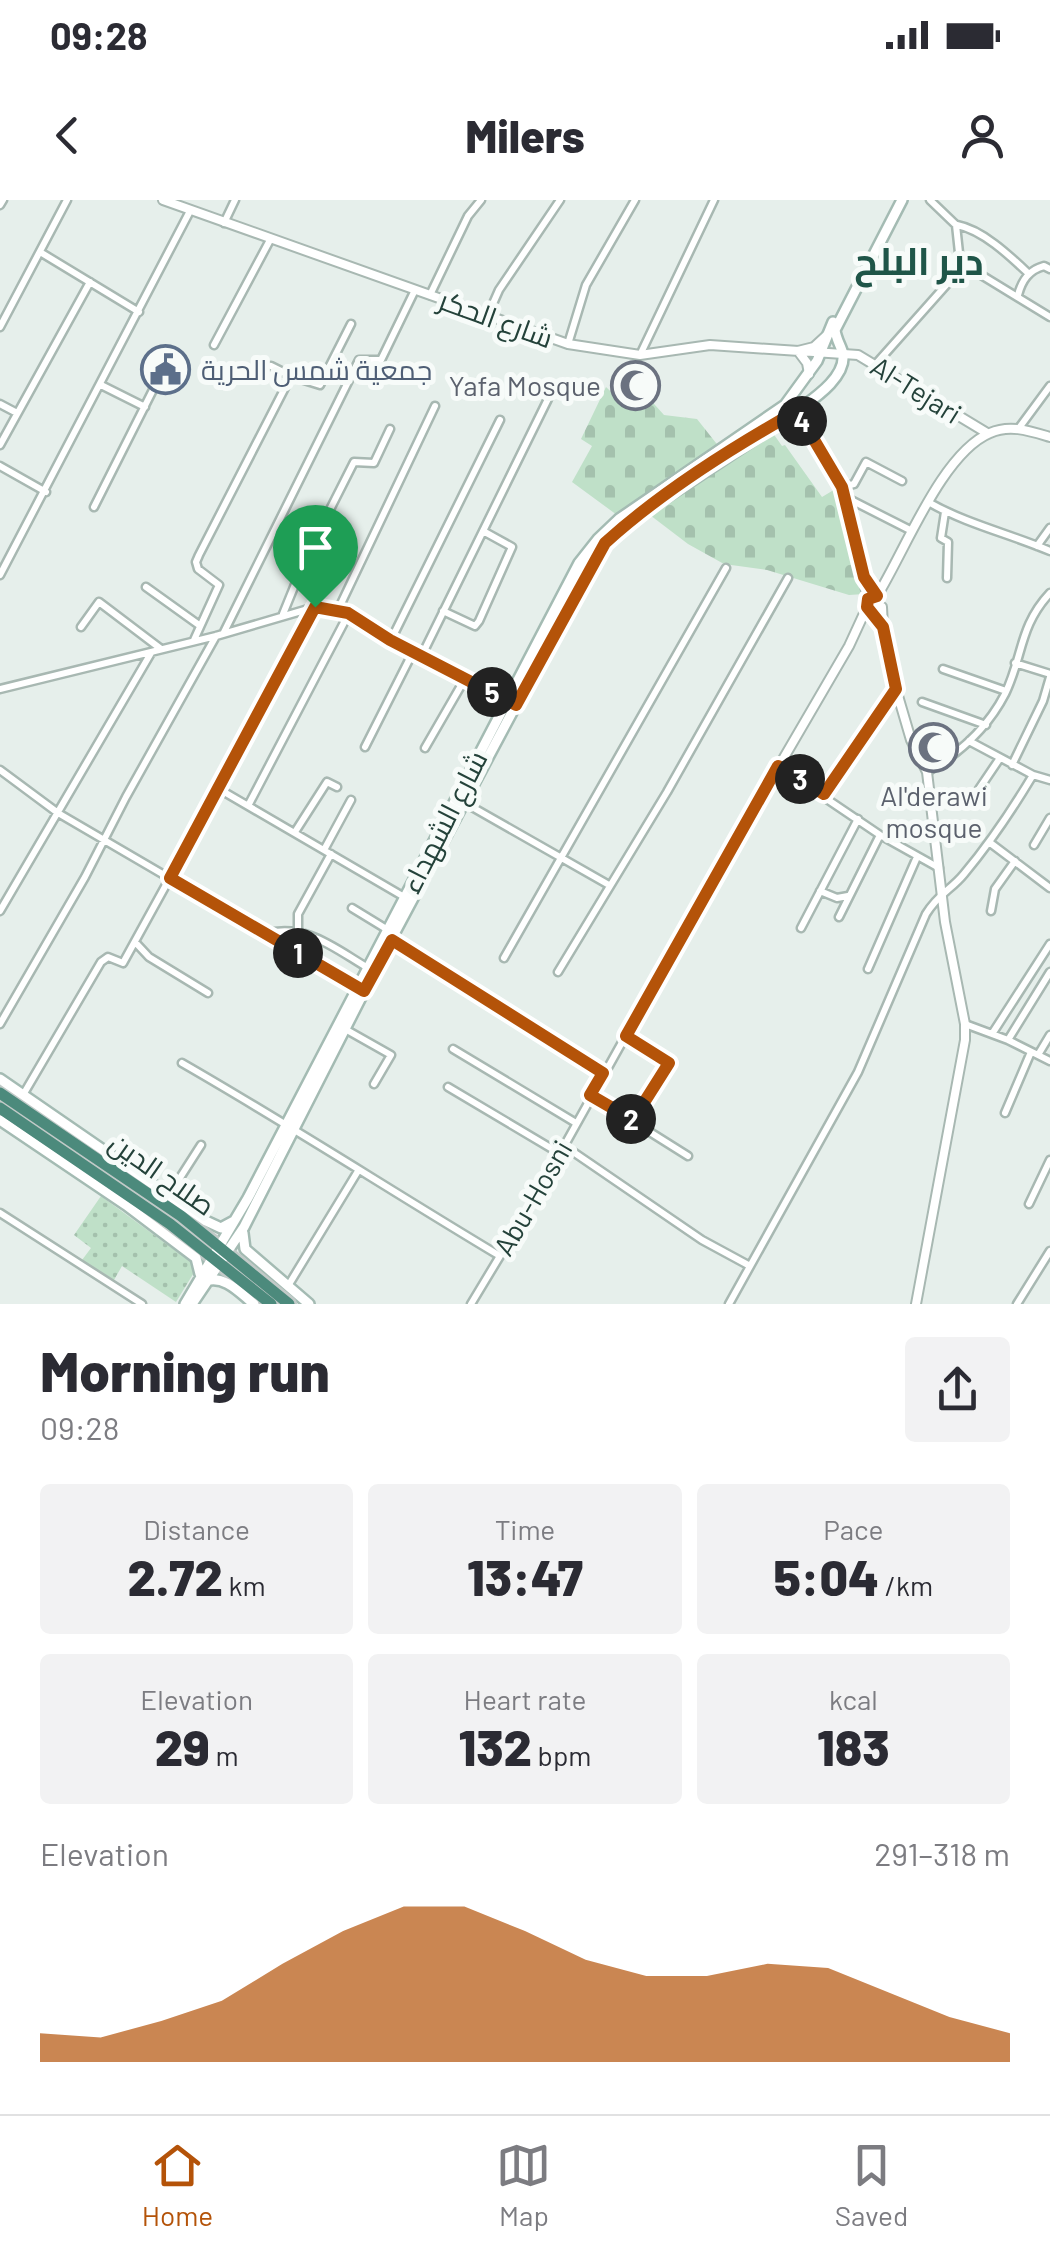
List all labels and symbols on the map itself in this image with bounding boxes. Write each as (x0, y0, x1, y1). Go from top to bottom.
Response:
district label: دير البلح (854, 237, 984, 288)
street label: شارع الحكر (432, 281, 558, 357)
public building icon: جمعية شمس الحرية (140, 344, 192, 396)
street label: Al-Tejari (865, 348, 968, 430)
place label: جمعية شمس الحرية (201, 352, 432, 387)
mosque icon: Yafa Mosque (610, 360, 662, 412)
place label: Yafa Mosque (449, 368, 601, 402)
pin: 4 (777, 396, 827, 446)
pin (273, 505, 358, 608)
pin: 5 (467, 667, 517, 717)
mosque icon: Al'derawi mosque (908, 722, 960, 774)
street label: شارع الشهداء (393, 745, 496, 900)
pin: 3 (775, 754, 825, 804)
place label: Al'derawi mosque (880, 778, 988, 844)
pin: 1 (273, 928, 323, 978)
pin: 2 (606, 1094, 656, 1144)
street label: صلاح الدين (102, 1125, 222, 1224)
street label: Abu-Hosni (486, 1134, 579, 1261)

